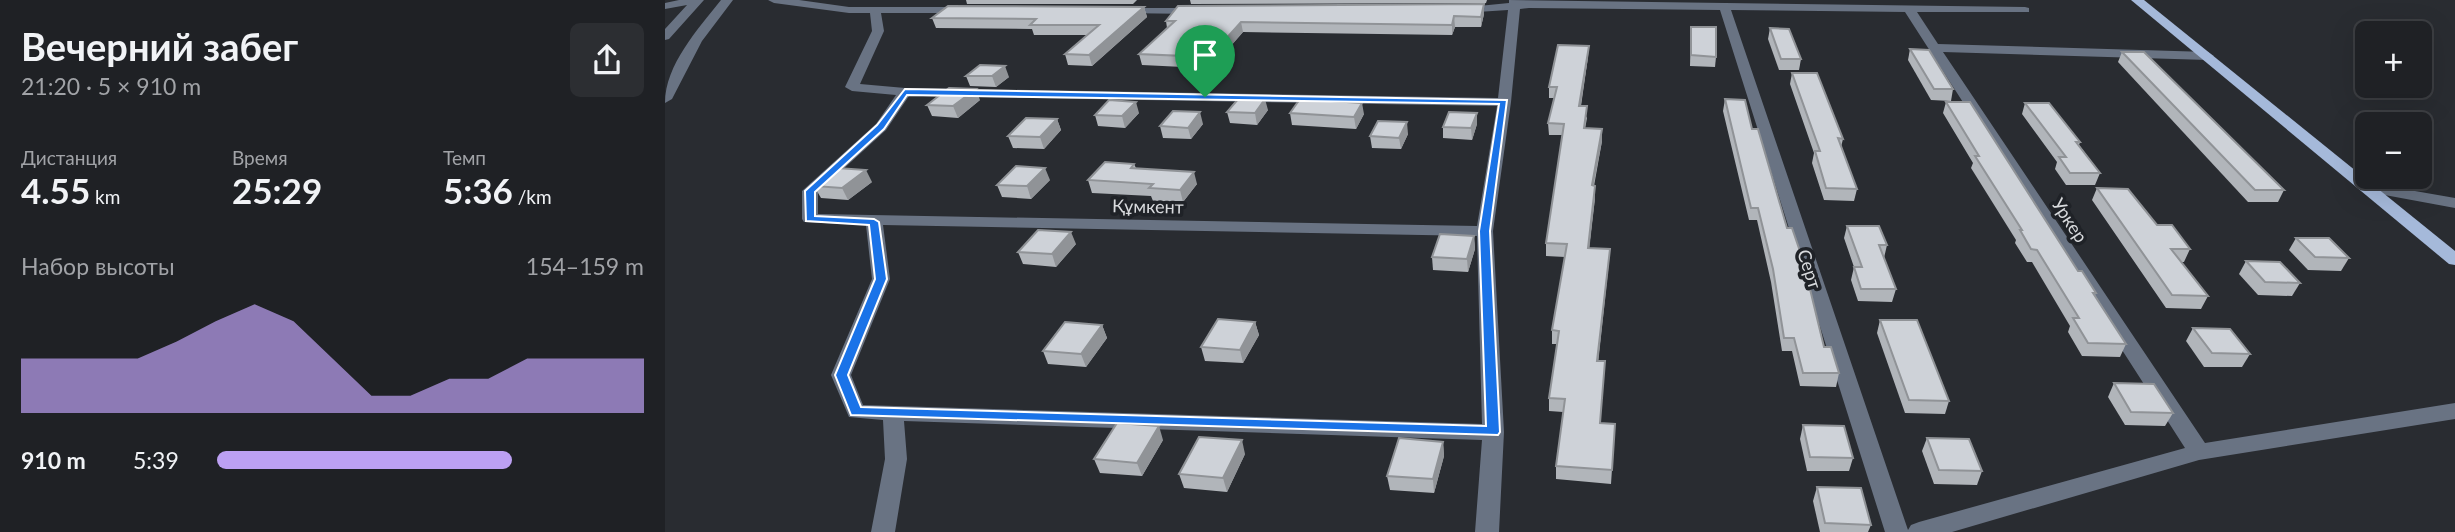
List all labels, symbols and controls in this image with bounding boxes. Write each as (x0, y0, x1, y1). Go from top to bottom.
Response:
map controls (2355, 21, 2432, 189)
button: + (2355, 21, 2432, 98)
text: Вечерний забег (21, 23, 298, 69)
button: share (570, 23, 644, 97)
pin (1175, 25, 1235, 97)
icon: arrive (1186, 36, 1224, 74)
text: 21:20 · 5 × 910 m (21, 72, 201, 100)
button: − (2355, 112, 2432, 189)
text: Дистанция (21, 146, 117, 169)
text: Время (232, 146, 288, 169)
text: Темп (443, 146, 486, 169)
text: 4.55 (21, 169, 90, 211)
text: 25:29 (232, 169, 322, 211)
text: 5:36 (443, 169, 513, 211)
text: km (90, 185, 120, 208)
text: /km (513, 185, 552, 208)
street label: Құмкент (1112, 194, 1184, 218)
street label: Уркер (2048, 194, 2092, 246)
street label: Серт (1793, 246, 1827, 292)
text: Набор высоты (21, 252, 175, 280)
text: 154–159 m (526, 252, 644, 280)
text: 910 m (21, 446, 86, 474)
text: 5:39 (133, 446, 179, 474)

